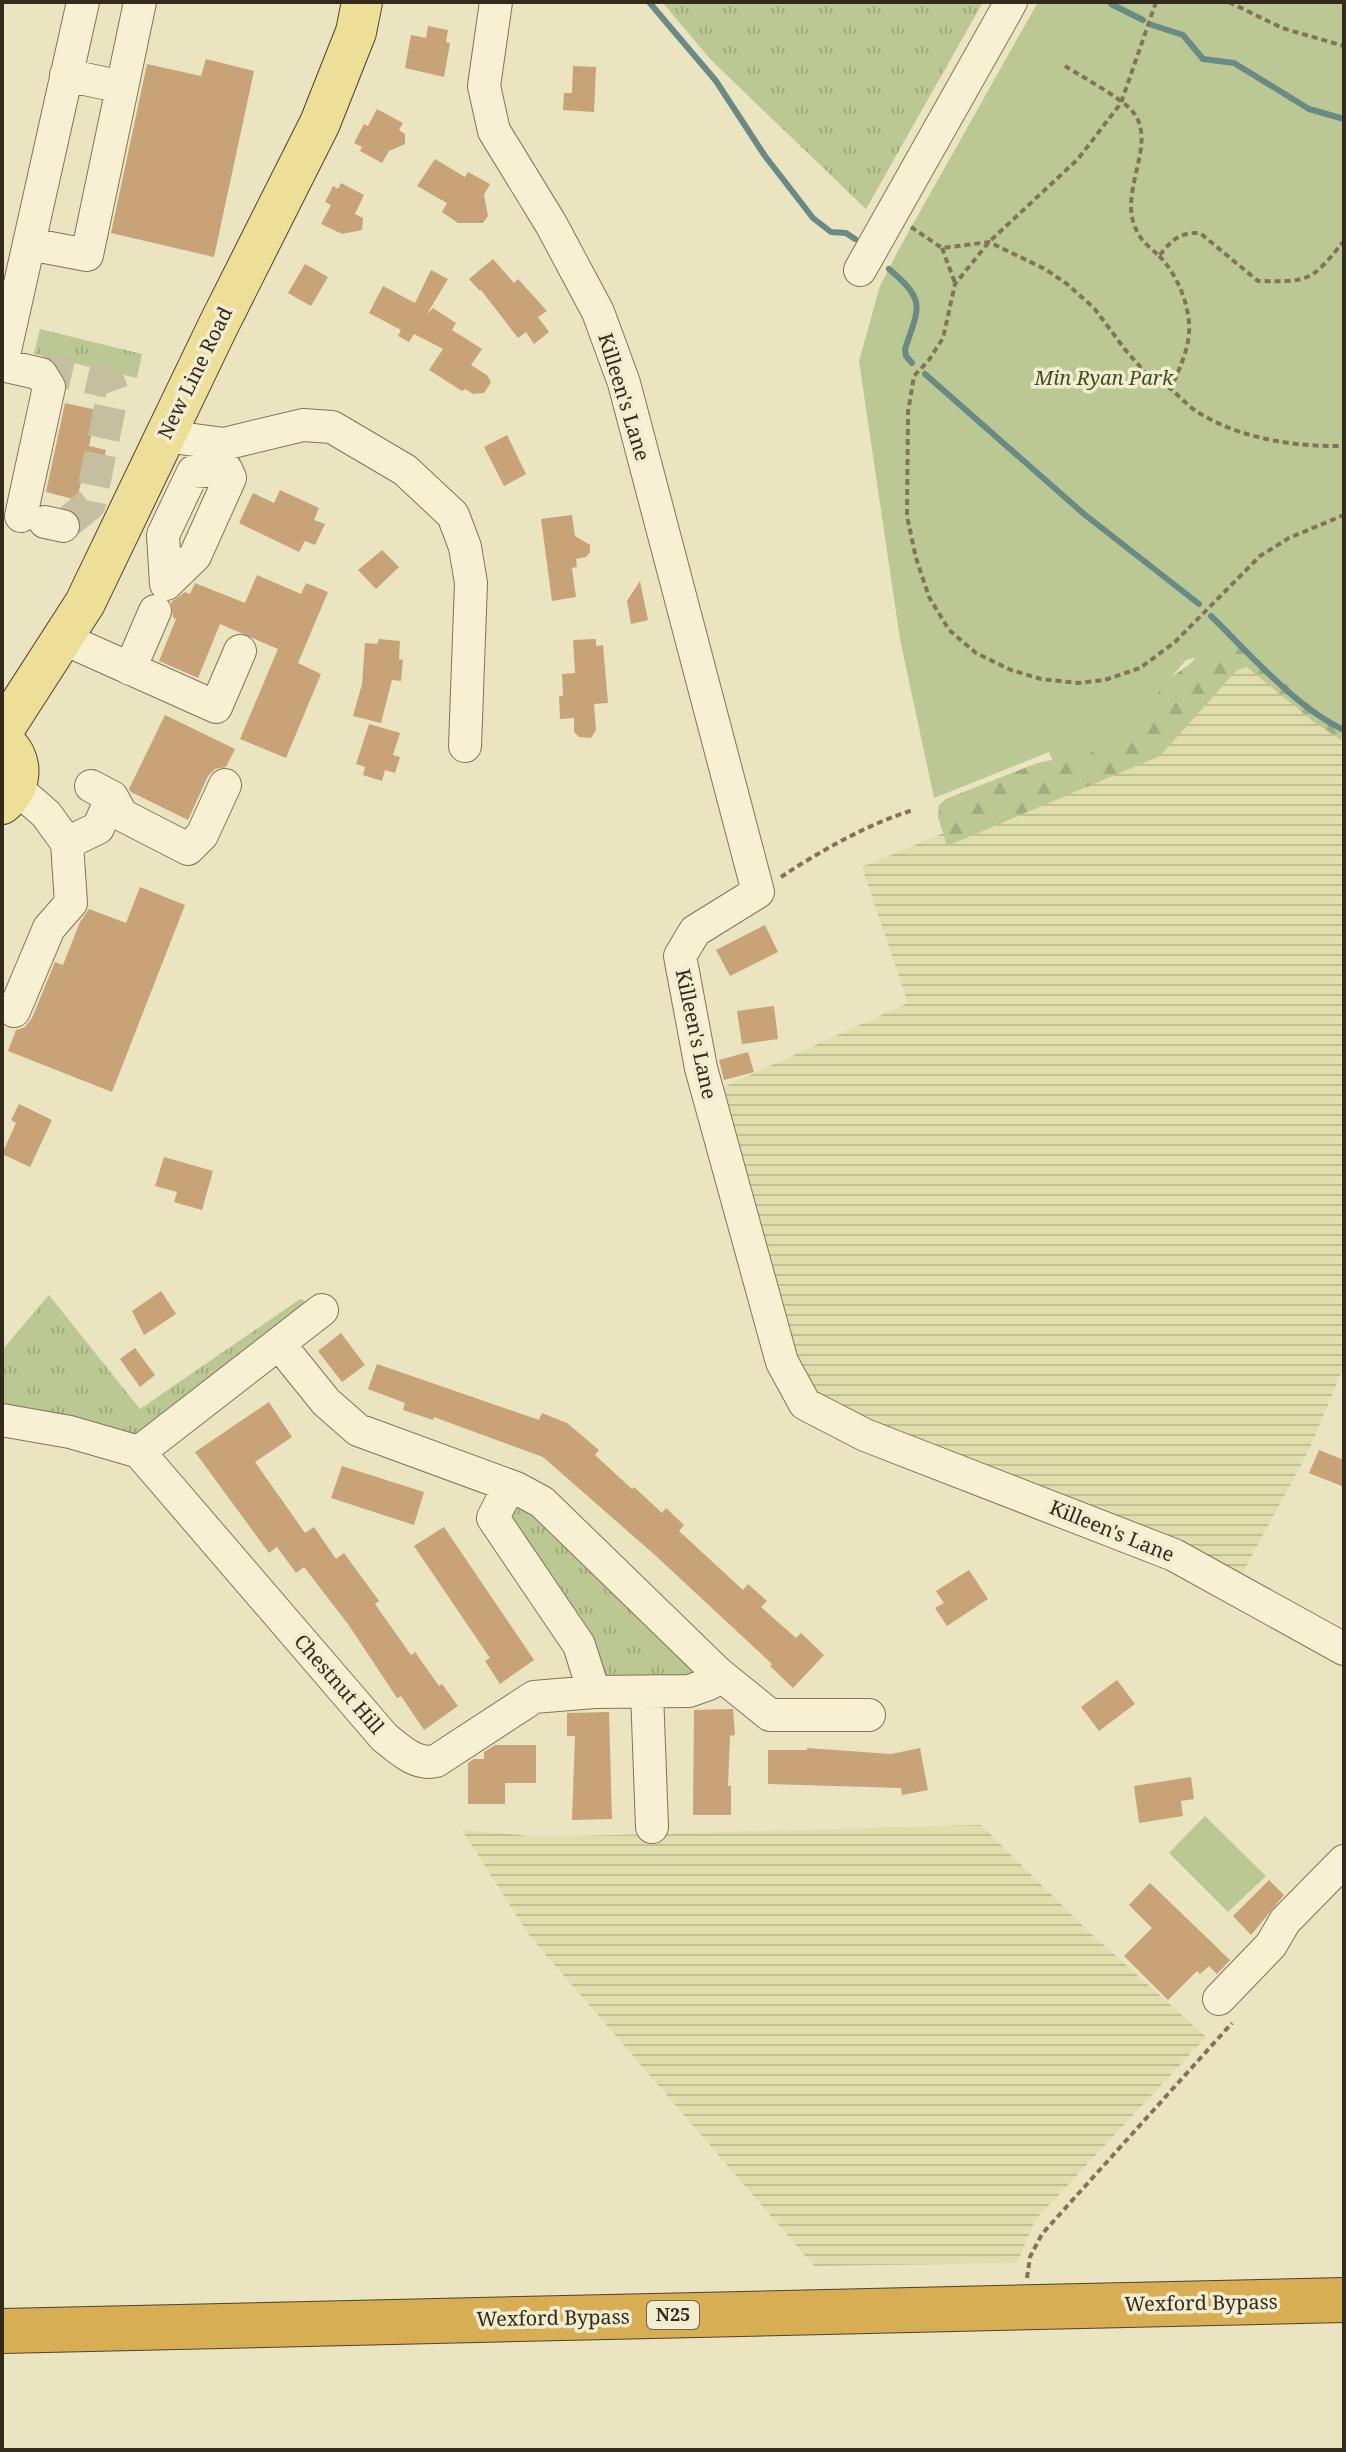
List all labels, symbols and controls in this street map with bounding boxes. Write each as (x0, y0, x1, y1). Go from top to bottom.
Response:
street label: New Line Road (151, 302, 238, 444)
street label: Killeen's Lane (592, 330, 657, 464)
park label: Min Ryan Park (1034, 364, 1174, 391)
street label: Killeen's Lane (670, 966, 723, 1101)
street label: Killeen's Lane (1046, 1493, 1179, 1568)
street label: Chestnut Hill (288, 1628, 390, 1739)
street label: Wexford Bypass (1124, 2288, 1278, 2317)
road number: N25 (647, 2301, 699, 2329)
street label: Wexford Bypass (476, 2303, 630, 2332)

